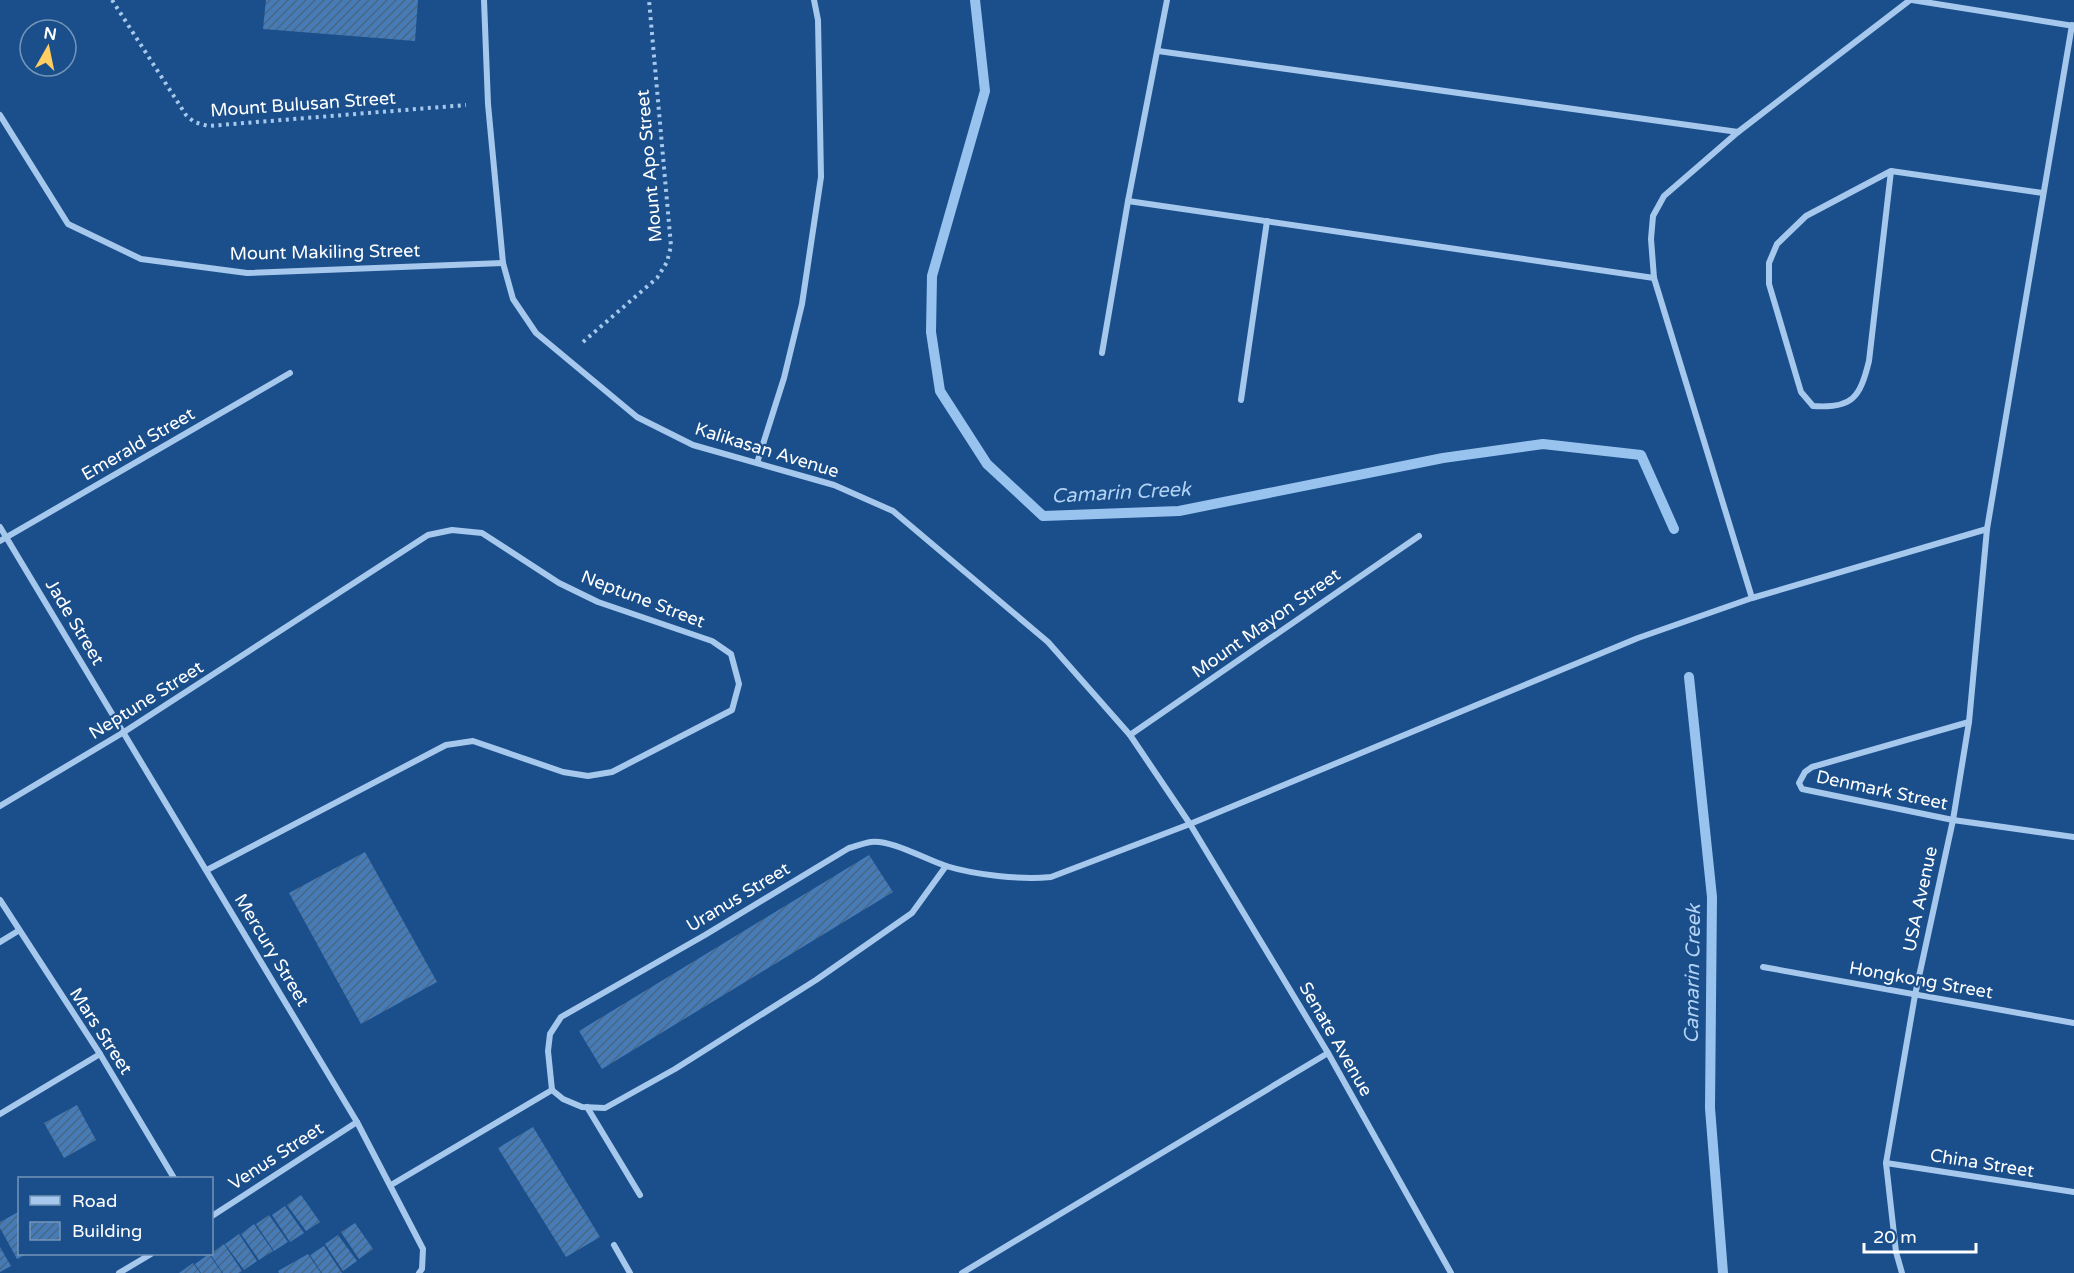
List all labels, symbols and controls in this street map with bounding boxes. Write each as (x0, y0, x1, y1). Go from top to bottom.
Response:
north arrow (18, 18, 78, 78)
text: N (42, 23, 58, 45)
street label: Mount Bulusan Street (209, 87, 397, 121)
street label: Mount Apo Street (631, 89, 667, 243)
street label: Mount Makiling Street (230, 239, 421, 265)
street label: Emerald Street (77, 403, 199, 485)
street label: Kalikasan Avenue (692, 418, 842, 482)
water label: Camarin Creek (1051, 477, 1193, 509)
street label: Mount Mayon Street (1187, 563, 1345, 683)
street label: Neptune Street (578, 565, 708, 633)
street label: Jade Street (41, 575, 109, 669)
street label: Neptune Street (85, 656, 207, 744)
street label: Denmark Street (1814, 765, 1950, 815)
street label: USA Avenue (1898, 844, 1942, 954)
street label: Uranus Street (682, 857, 794, 937)
street label: Mercury Street (230, 890, 314, 1010)
water label: Camarin Creek (1680, 902, 1706, 1044)
street label: Hongkong Street (1847, 957, 1995, 1003)
street label: Senate Avenue (1294, 978, 1378, 1100)
street label: Mars Street (65, 983, 137, 1079)
street label: Venus Street (225, 1117, 328, 1195)
street label: China Street (1928, 1144, 2036, 1182)
legend (18, 1177, 213, 1255)
text: Road (72, 1190, 117, 1212)
scale bar (1864, 1216, 1976, 1254)
text: Building (72, 1220, 142, 1242)
text: 20 m (1873, 1226, 1917, 1248)

